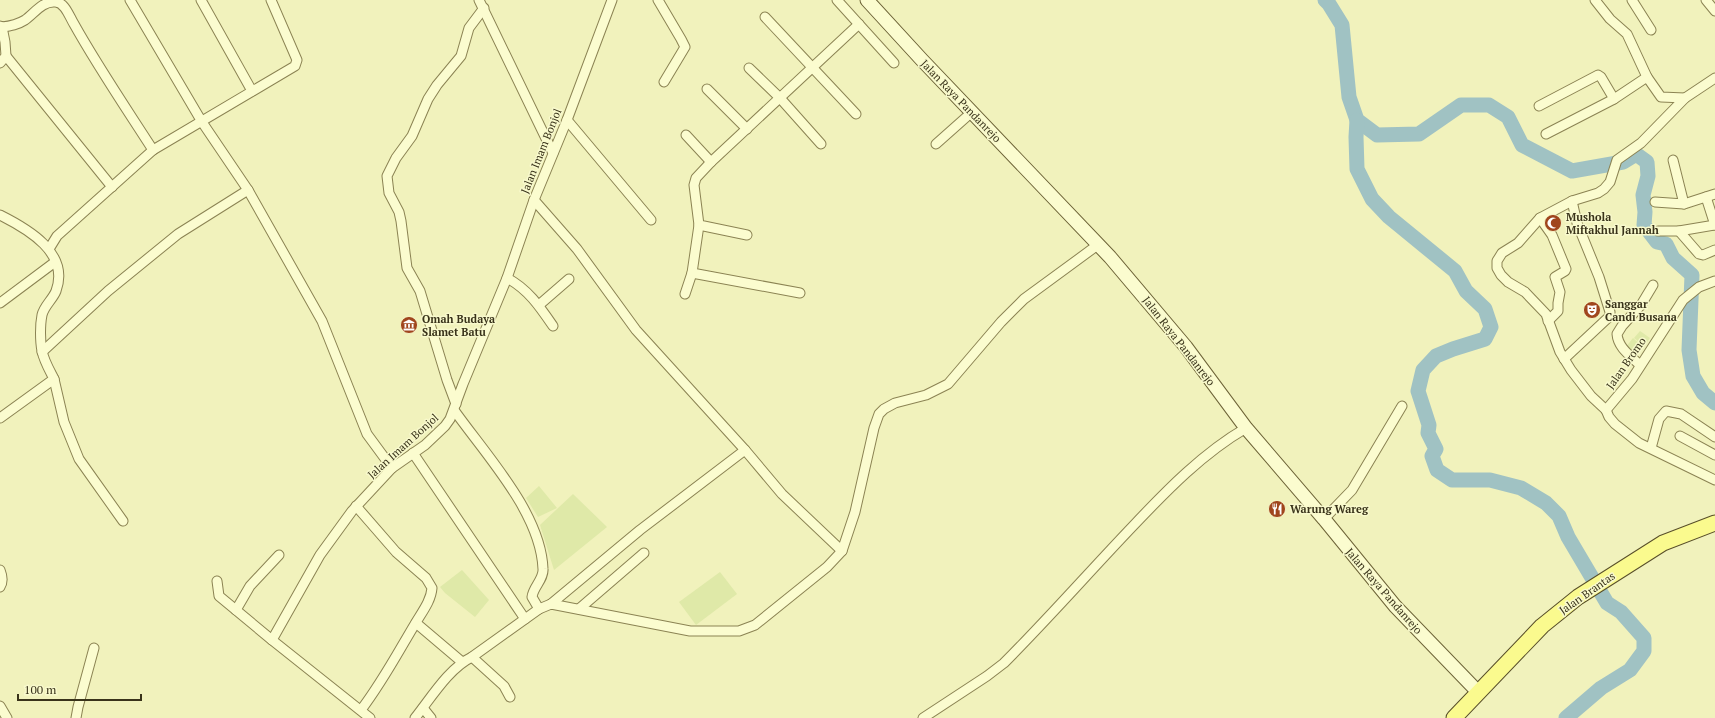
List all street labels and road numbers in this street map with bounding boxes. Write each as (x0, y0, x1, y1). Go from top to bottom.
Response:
street label: Jalan Raya Pandanrejo (918, 57, 1004, 145)
street label: Jalan Imam Bonjol (518, 106, 564, 196)
street label: Jalan Raya Pandanrejo (1140, 294, 1218, 388)
street label: Jalan Bromo (1603, 334, 1649, 392)
street label: Jalan Imam Bonjol (365, 411, 441, 481)
street label: Jalan Raya Pandanrejo (1343, 545, 1425, 637)
street label: Jalan Brantas (1556, 569, 1618, 617)

